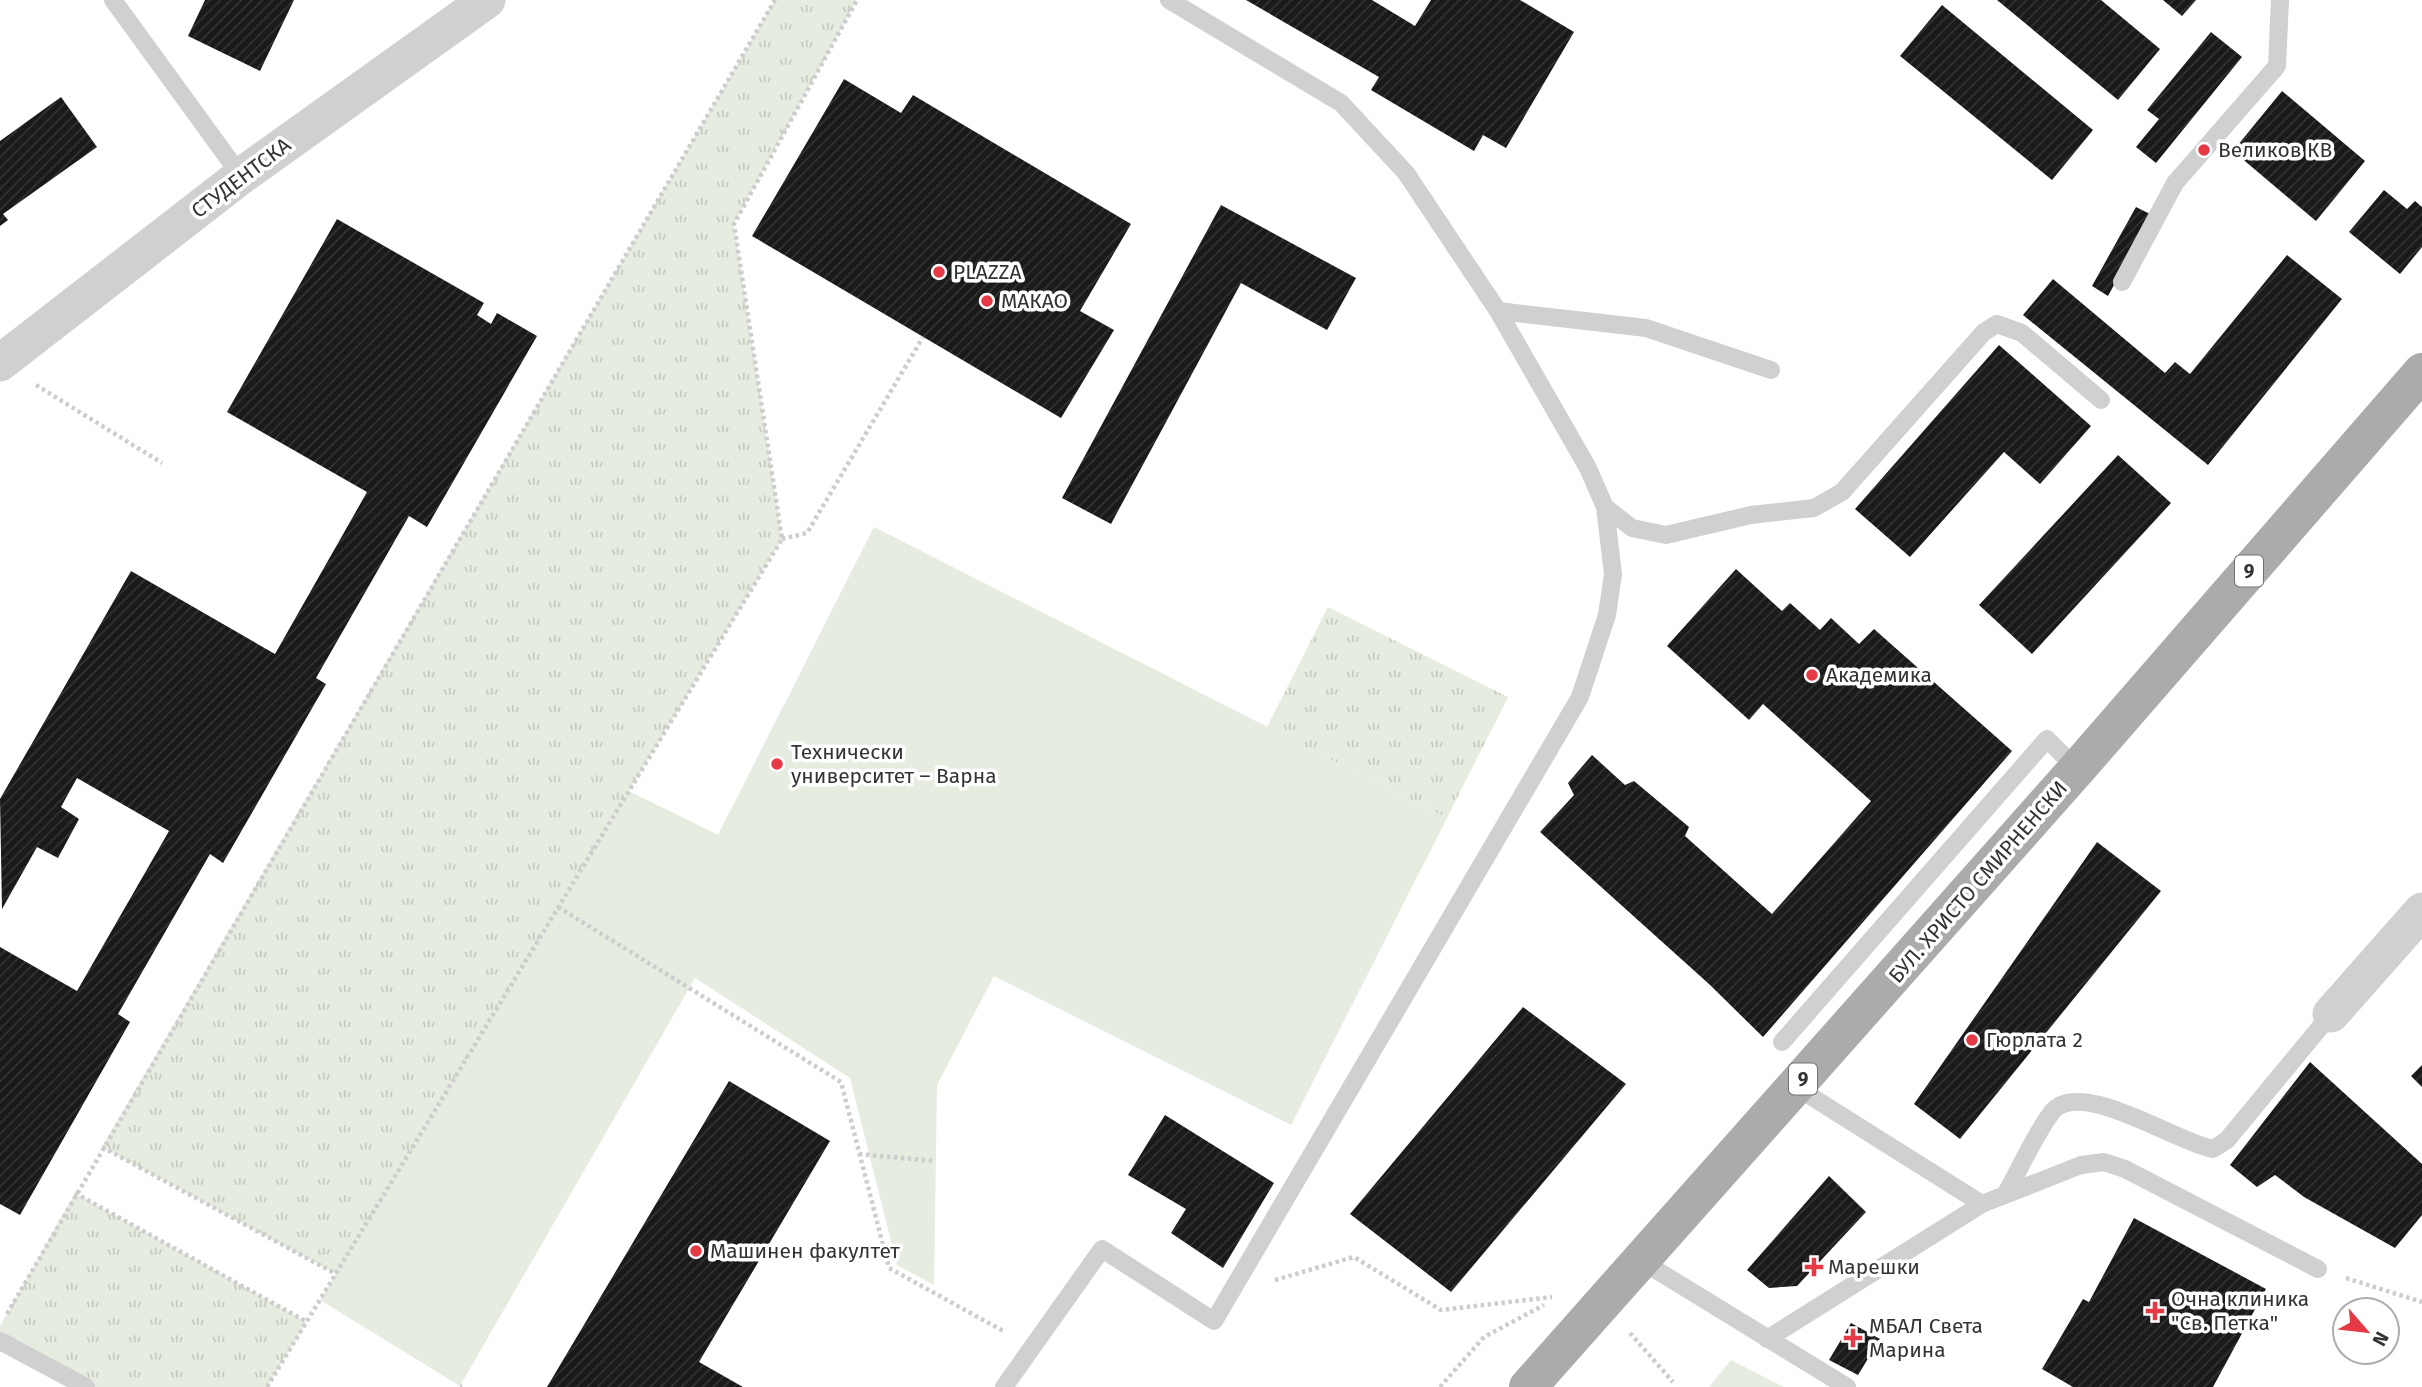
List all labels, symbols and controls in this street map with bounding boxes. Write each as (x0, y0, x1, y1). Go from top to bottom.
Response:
street label: СТУДЕНТСКА (186, 132, 296, 224)
place label: Великов КВ (2218, 137, 2332, 163)
marker: Великов КВ (2196, 142, 2212, 158)
place label: PLAZZA (953, 259, 1022, 285)
marker: PLAZZA (931, 264, 947, 280)
place label: МАКАО (1001, 288, 1068, 314)
marker: МАКАО (979, 293, 995, 309)
road number: 9 (2235, 556, 2263, 586)
place label: Академика (1826, 662, 1932, 688)
marker: Академика (1804, 667, 1820, 683)
place label: Технически университет – Варна (791, 739, 997, 789)
marker: Технически университет – Варна (769, 756, 785, 772)
street label: БУЛ. ХРИСТО СМИРНЕНСКИ (1883, 776, 2073, 988)
place label: Гюрлата 2 (1986, 1027, 2083, 1053)
marker: Гюрлата 2 (1964, 1032, 1980, 1048)
road number: 9 (1789, 1064, 1817, 1094)
place label: Машинен факултет (710, 1238, 900, 1264)
marker: Машинен факултет (688, 1243, 704, 1259)
place label: Марешки (1828, 1254, 1920, 1280)
marker: Марешки (1806, 1259, 1822, 1275)
place label: Очна клиника "Св. Петка" (2171, 1286, 2309, 1336)
north arrow (2331, 1296, 2401, 1366)
marker: Очна клиника "Св. Петка" (2145, 1301, 2165, 1321)
place label: МБАЛ Света Марина (1869, 1313, 1983, 1363)
marker: МБАЛ Света Марина (1843, 1328, 1863, 1348)
text: N (2367, 1328, 2394, 1350)

